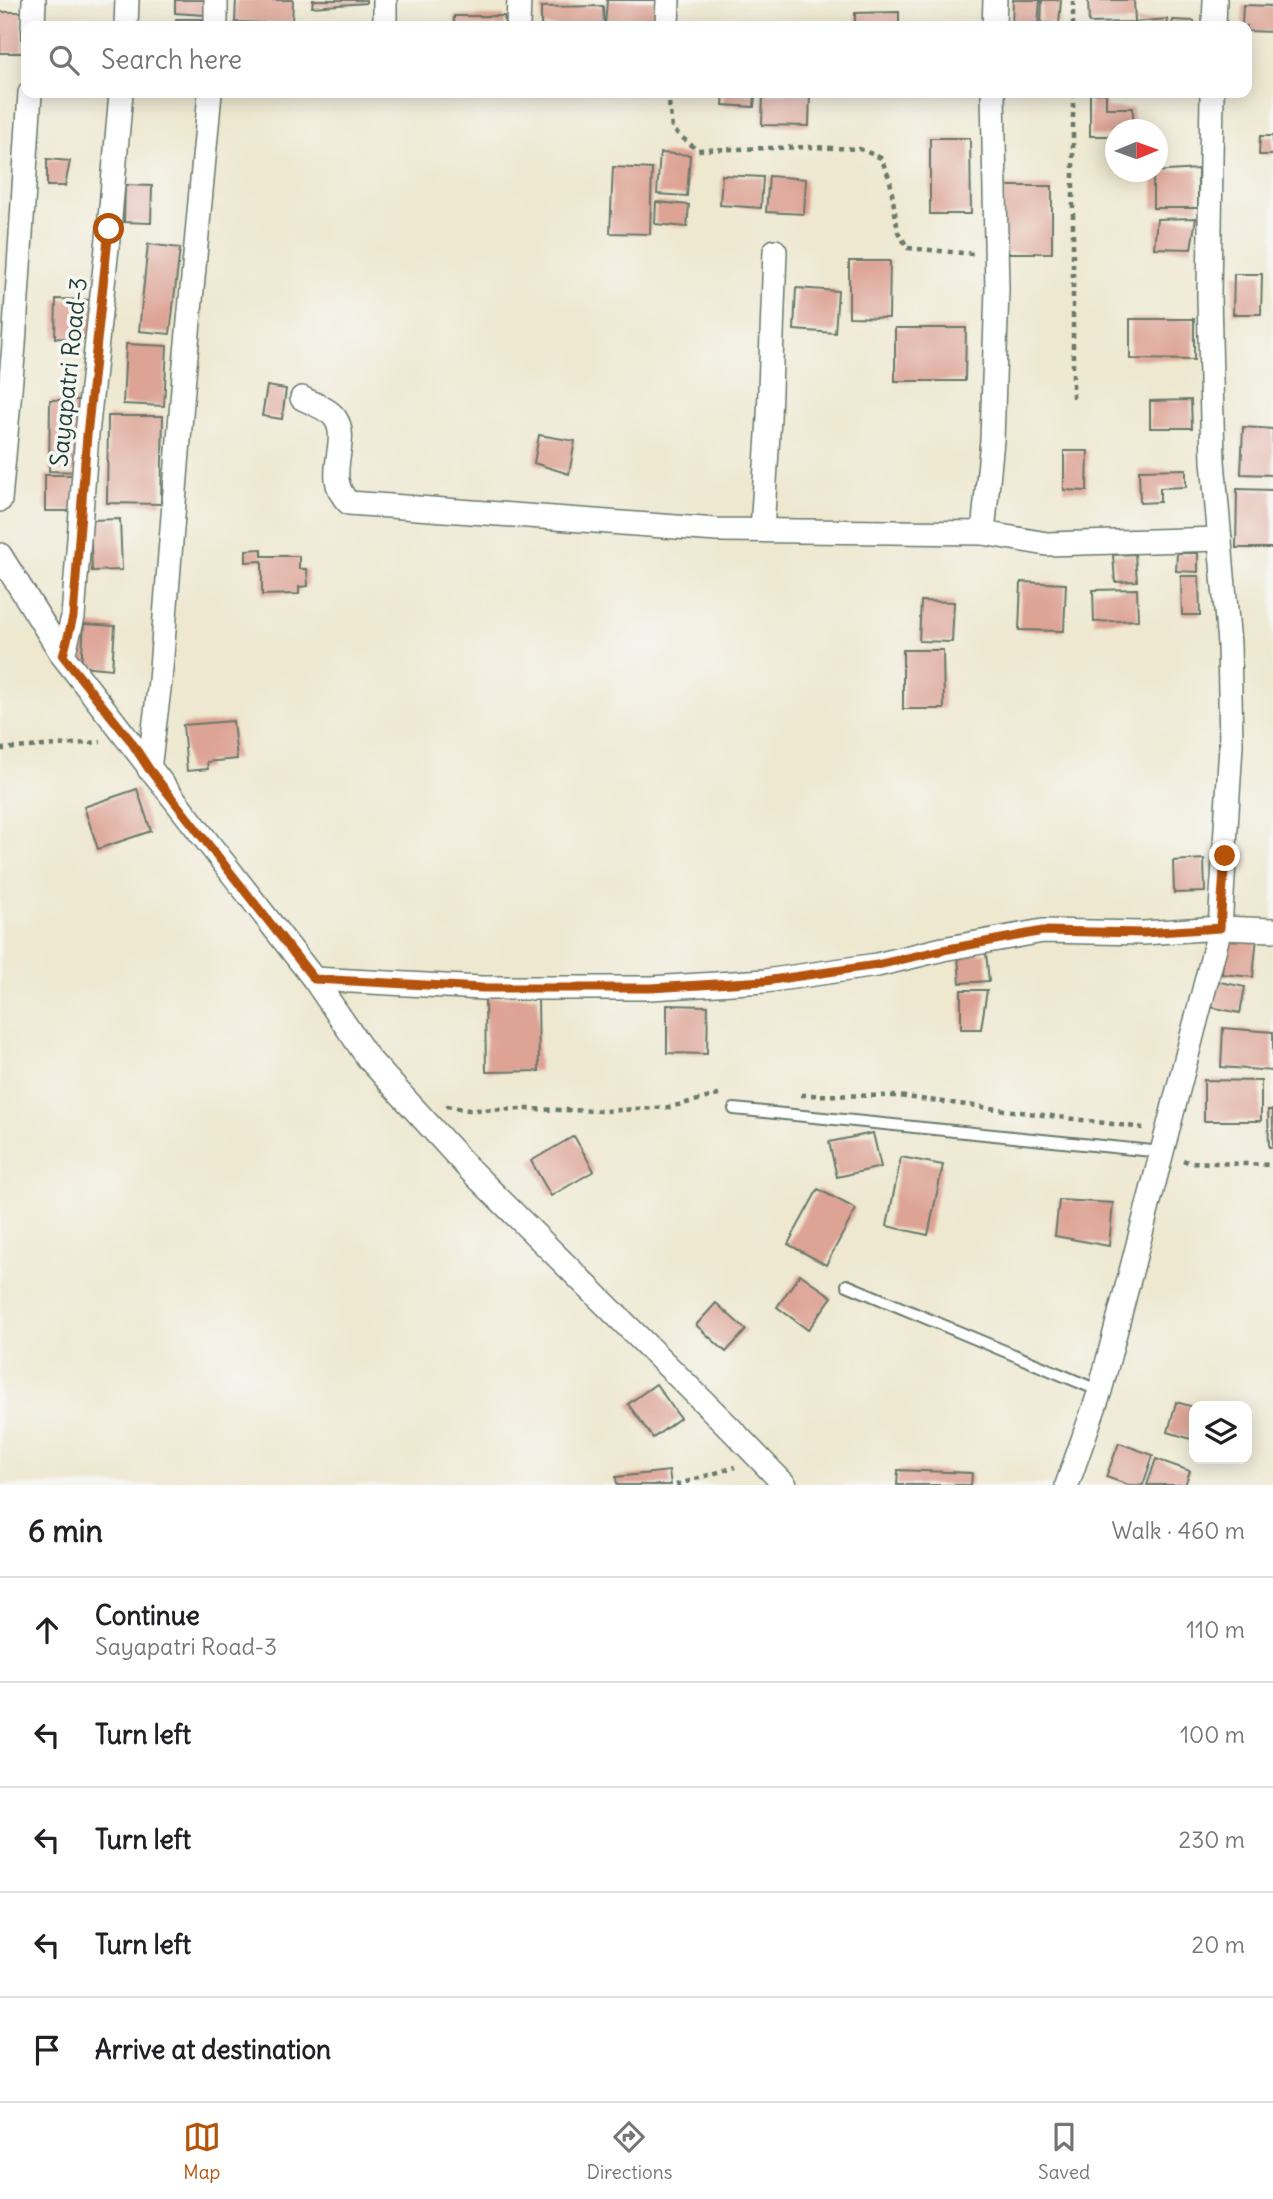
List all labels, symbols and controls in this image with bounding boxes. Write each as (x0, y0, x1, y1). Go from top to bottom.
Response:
search box (21, 21, 1252, 98)
icon: search (45, 41, 83, 79)
text: Search here (101, 43, 242, 76)
north arrow (1105, 119, 1168, 182)
route start (93, 213, 124, 244)
street label: Sayapatri Road-3 (43, 276, 93, 468)
route end (1209, 840, 1240, 871)
map controls (1189, 1401, 1252, 1464)
button: layers (1189, 1401, 1252, 1464)
text: 6 min (28, 1512, 103, 1550)
text: Walk · 460 m (1111, 1516, 1245, 1545)
text: Continue (95, 1599, 200, 1632)
icon: ahead (28, 1611, 66, 1649)
text: 110 m (1186, 1615, 1245, 1644)
text: Sayapatri Road-3 (95, 1632, 277, 1661)
icon: left (28, 1716, 66, 1754)
text: Turn left (95, 1718, 191, 1751)
text: 100 m (1180, 1720, 1245, 1749)
icon: left (28, 1821, 66, 1859)
text: Turn left (95, 1823, 191, 1856)
text: 230 m (1179, 1825, 1245, 1854)
icon: left (28, 1926, 66, 1964)
text: Turn left (95, 1928, 191, 1961)
text: 20 m (1192, 1930, 1245, 1959)
icon: arrive (28, 2031, 66, 2069)
text: Arrive at destination (95, 2033, 331, 2066)
tab: Map (183, 2118, 221, 2184)
tab: Directions (587, 2118, 672, 2184)
tab: Saved (1038, 2118, 1090, 2184)

